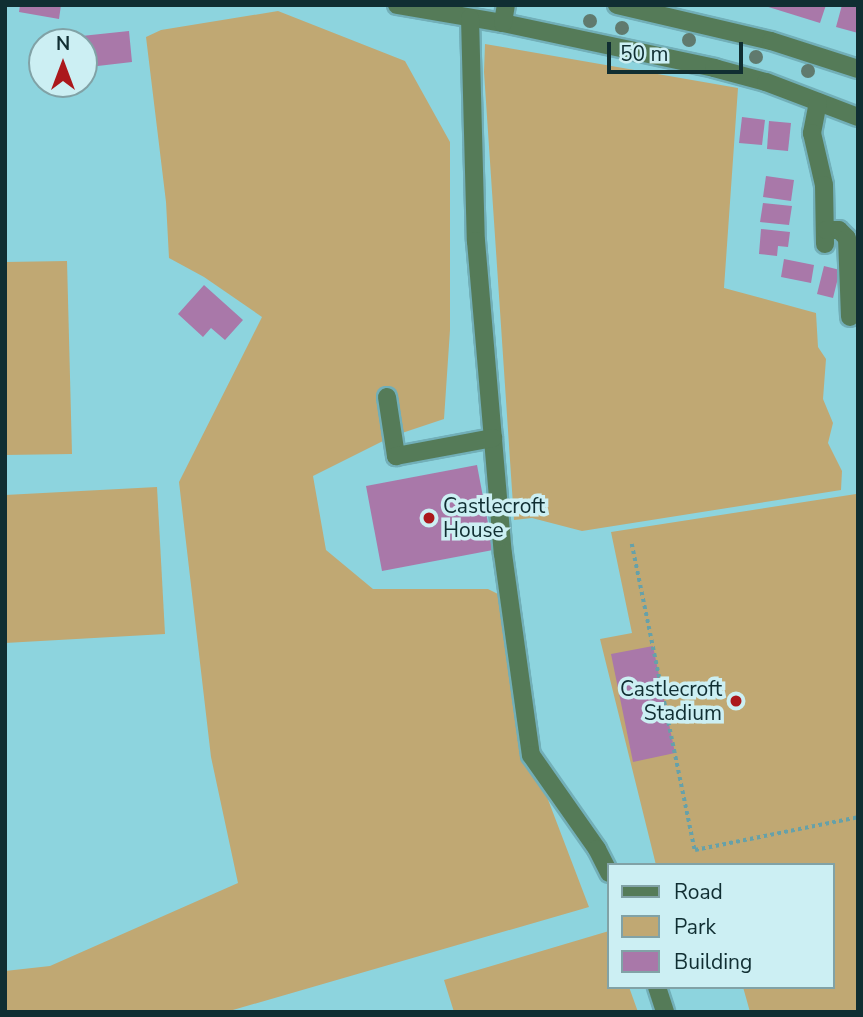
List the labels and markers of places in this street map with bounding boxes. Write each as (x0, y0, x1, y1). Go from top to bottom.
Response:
place label: Castlecroft House (443, 493, 545, 543)
marker: Castlecroft House (421, 510, 437, 526)
place label: Castlecroft Stadium (620, 676, 722, 726)
marker: Castlecroft Stadium (728, 693, 744, 709)

